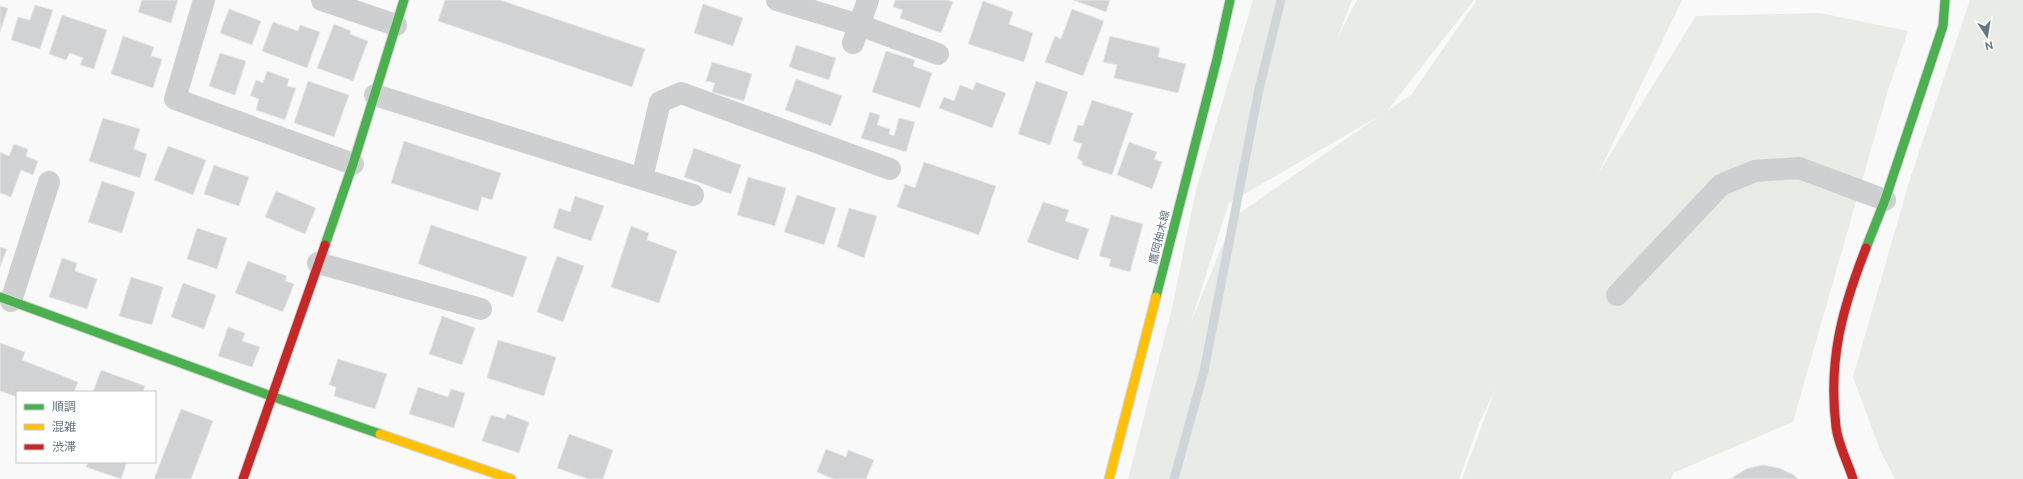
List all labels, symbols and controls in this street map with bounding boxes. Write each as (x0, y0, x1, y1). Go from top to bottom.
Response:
north arrow (1967, 16, 2007, 56)
text: N (1984, 39, 1994, 53)
street label: 鷹岡柚木線 (1147, 209, 1171, 265)
legend (16, 391, 156, 463)
text: 順調 (52, 400, 76, 413)
text: 混雑 (52, 420, 76, 433)
text: 渋滞 (52, 440, 76, 453)

